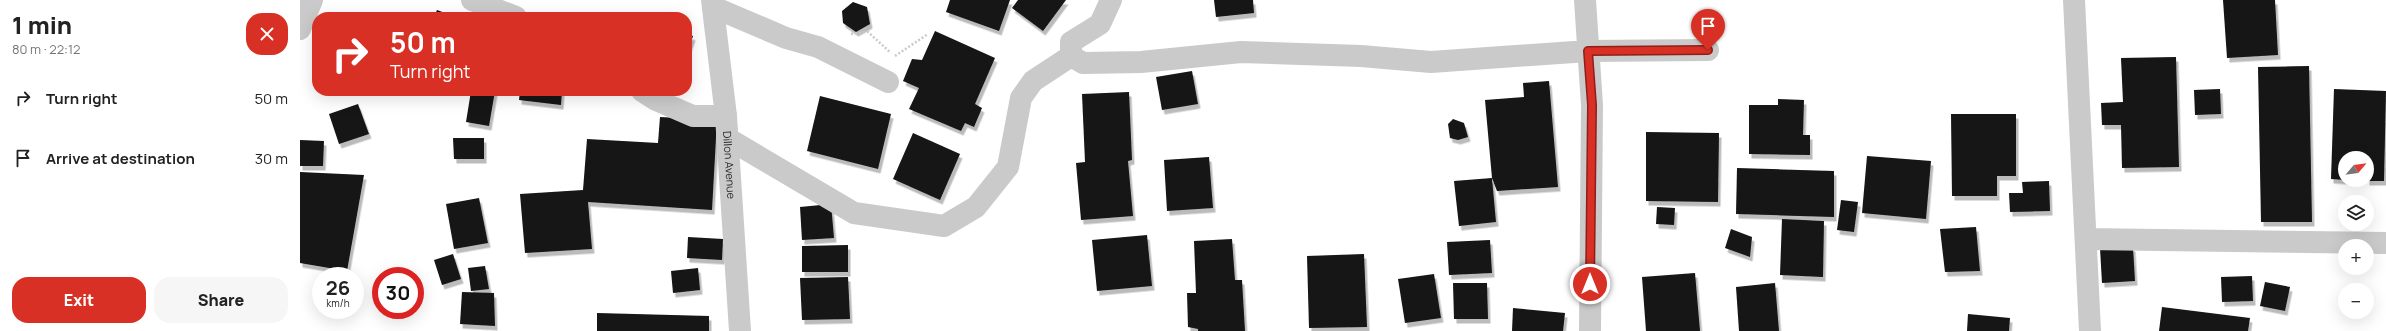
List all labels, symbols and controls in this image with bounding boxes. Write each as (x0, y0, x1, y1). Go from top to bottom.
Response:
text: 1 min (12, 8, 72, 41)
pin (1691, 9, 1725, 50)
button: close (246, 13, 288, 55)
icon: arrive (1697, 15, 1719, 37)
text: 50 m (390, 23, 456, 61)
icon: right (324, 28, 376, 80)
text: 80 m · 22:12 (12, 40, 80, 58)
text: Turn right (390, 59, 471, 83)
icon: right (12, 87, 34, 109)
text: Turn right (46, 88, 117, 109)
text: 50 m (254, 88, 288, 109)
street label: Dillon Avenue (720, 131, 739, 200)
icon: arrive (12, 147, 34, 169)
text: Arrive at destination (46, 148, 195, 169)
text: 30 m (255, 148, 288, 169)
north arrow (2338, 151, 2374, 187)
map controls (2338, 151, 2374, 319)
button: layers (2338, 195, 2374, 231)
button: + (2338, 239, 2374, 275)
position arrow (1569, 263, 1611, 305)
speed limit sign: 30 (372, 267, 424, 319)
text: 26 (326, 274, 350, 301)
button: Exit (12, 277, 146, 323)
button: Share (154, 277, 288, 323)
button: − (2338, 283, 2374, 319)
text: km/h (326, 296, 350, 310)

